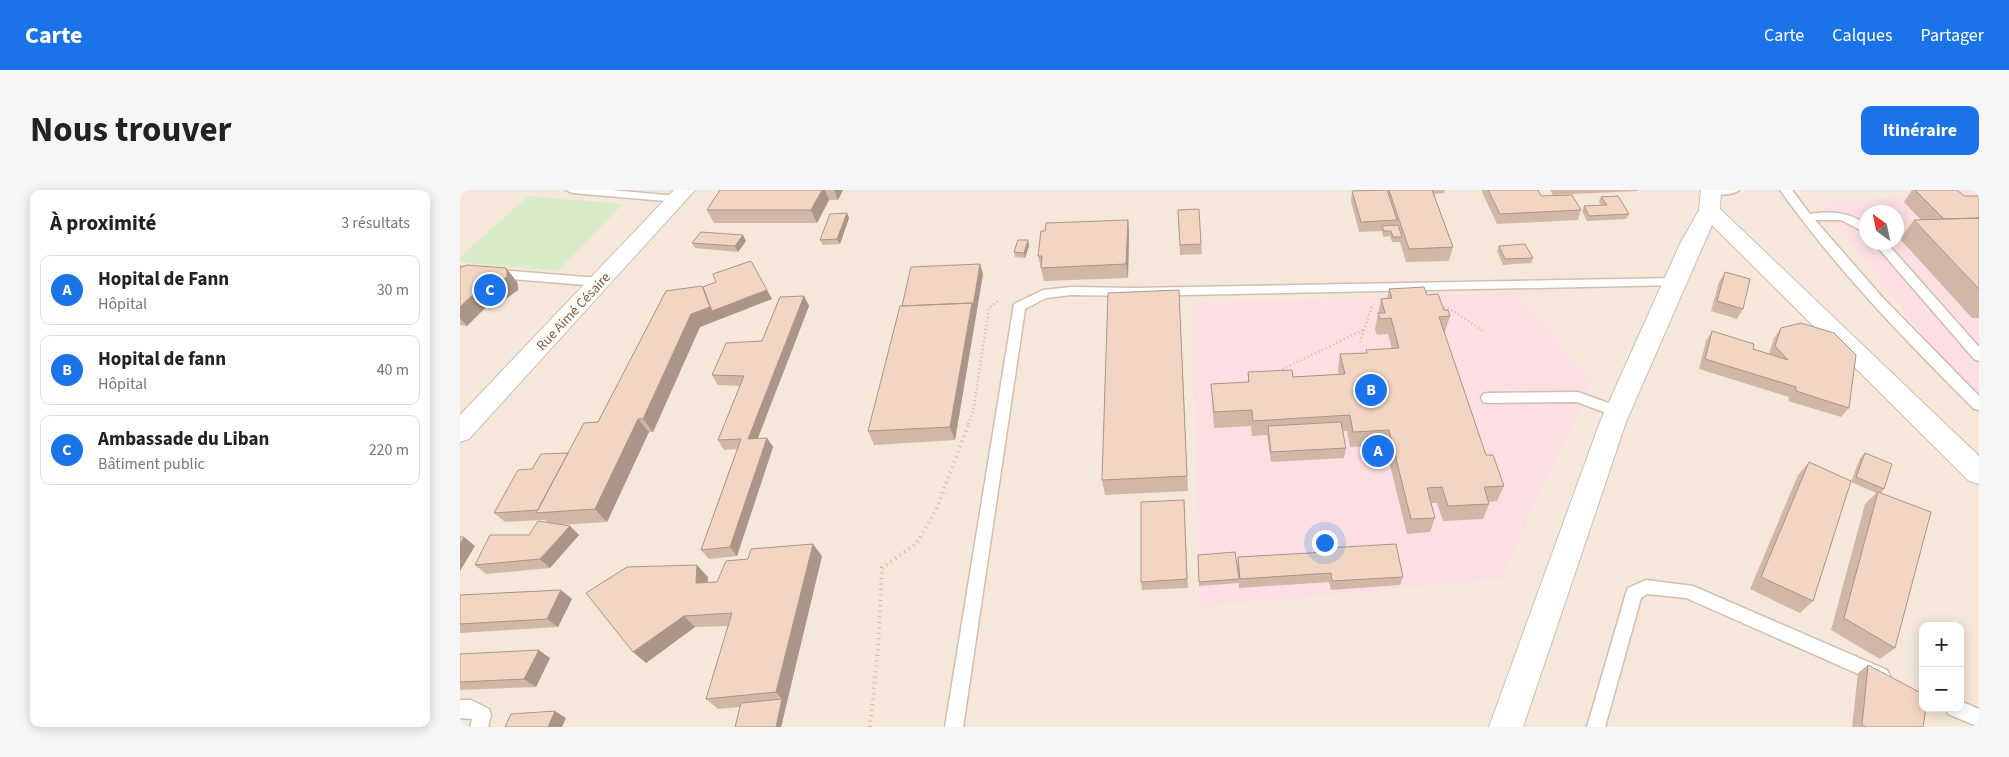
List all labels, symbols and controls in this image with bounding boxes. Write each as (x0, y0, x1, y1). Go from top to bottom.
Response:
text: Carte (25, 18, 82, 53)
text: Carte (1764, 23, 1804, 48)
text: Calques (1832, 23, 1892, 48)
text: Partager (1920, 23, 1984, 48)
text: Nous trouver (30, 105, 231, 155)
button: Itinéraire (1861, 106, 1979, 155)
north arrow (1859, 205, 1904, 250)
text: À proximité (50, 208, 156, 238)
text: 3 résultats (341, 212, 410, 234)
text: Hopital de Fann (98, 266, 229, 293)
street label: Rue Aimé Césaire (532, 268, 615, 355)
pin: C (474, 271, 506, 309)
text: A (62, 279, 72, 301)
text: 30 m (377, 279, 409, 301)
text: Hôpital (98, 293, 147, 315)
text: Hopital de fann (98, 346, 226, 373)
text: B (62, 359, 72, 381)
text: 40 m (377, 359, 409, 381)
pin: B (1355, 371, 1387, 409)
text: Hôpital (98, 373, 147, 395)
text: Ambassade du Liban (98, 426, 269, 453)
pin: A (1362, 432, 1394, 470)
text: C (62, 439, 72, 461)
text: 220 m (369, 439, 409, 461)
text: Bâtiment public (98, 453, 205, 475)
your location (1312, 530, 1338, 556)
map controls (1919, 622, 1964, 712)
button: + (1919, 622, 1964, 667)
button: − (1919, 667, 1964, 712)

